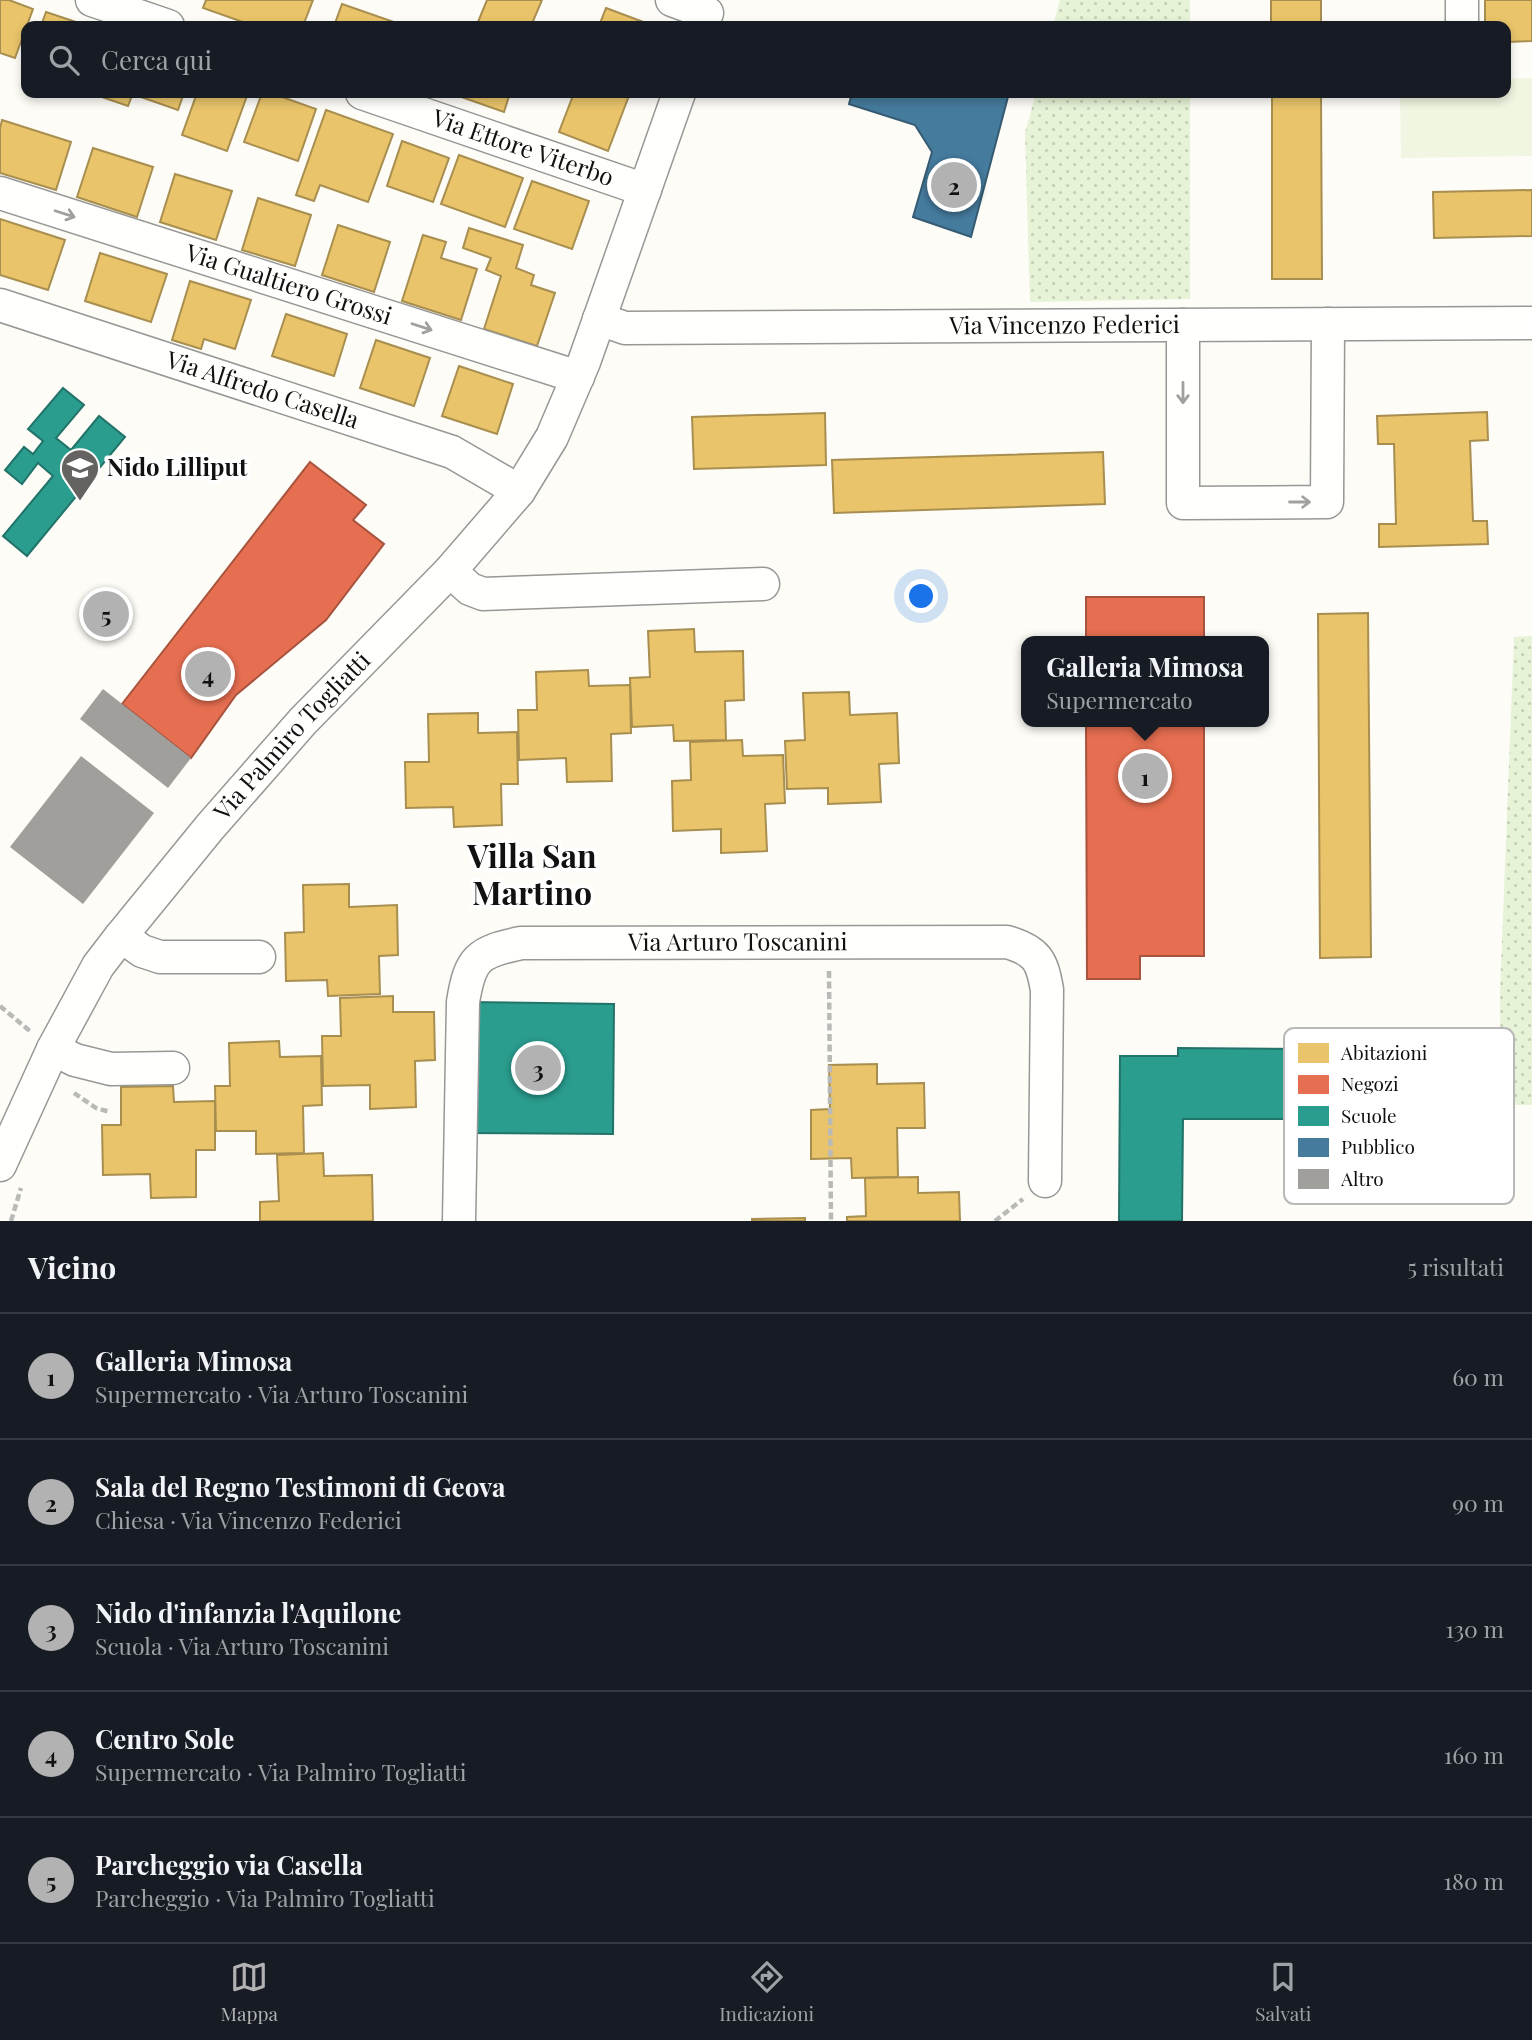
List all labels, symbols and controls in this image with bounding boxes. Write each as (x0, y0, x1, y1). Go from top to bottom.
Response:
search box (21, 21, 1511, 98)
icon: search (45, 41, 83, 79)
text: Cerca qui (101, 42, 212, 77)
street label: Via Ettore Viterbo (428, 100, 618, 192)
pin: 2 (931, 159, 977, 211)
one-way arrow (54, 208, 76, 221)
street label: Via Gualtiero Grossi (181, 235, 396, 331)
street label: Via Vincenzo Federici (948, 307, 1180, 340)
one-way arrow (411, 322, 433, 335)
street label: Via Alfredo Casella (162, 342, 364, 435)
one-way arrow (1176, 381, 1190, 404)
school or university icon: Nido Lilliput (59, 447, 101, 502)
place label: Nido Lilliput (107, 450, 248, 482)
one-way arrow (1289, 495, 1312, 509)
your location (904, 579, 938, 613)
pin: 5 (83, 588, 129, 640)
popup (1021, 636, 1269, 727)
street label: Via Palmiro Togliatti (205, 644, 376, 827)
pin: 4 (185, 648, 231, 700)
text: Galleria Mimosa (1046, 649, 1244, 684)
text: Supermercato (1046, 684, 1193, 715)
pin: 1 (1122, 750, 1168, 802)
district label: Villa San Martino (466, 833, 597, 913)
street label: Via Arturo Toscanini (627, 924, 848, 957)
legend (1284, 1028, 1514, 1204)
text: Abitazioni (1340, 1039, 1428, 1065)
pin: 3 (515, 1042, 561, 1094)
text: Negozi (1341, 1070, 1399, 1096)
text: Scuole (1341, 1102, 1397, 1128)
text: Pubblico (1341, 1133, 1415, 1159)
text: Altro (1340, 1165, 1384, 1191)
text: Vicino (28, 1247, 116, 1287)
text: 5 risultati (1407, 1251, 1504, 1282)
text: Galleria Mimosa (95, 1343, 292, 1378)
text: 1 (47, 1361, 55, 1392)
text: 60 m (1452, 1361, 1504, 1392)
text: Supermercato · Via Arturo Toscanini (95, 1378, 468, 1409)
text: Sala del Regno Testimoni di Geova (95, 1469, 505, 1504)
text: 2 (45, 1487, 57, 1518)
text: 90 m (1452, 1487, 1504, 1518)
text: Chiesa · Via Vincenzo Federici (95, 1504, 402, 1535)
text: Nido d'infanzia l'Aquilone (95, 1595, 401, 1630)
text: 3 (45, 1613, 57, 1644)
text: 130 m (1446, 1613, 1504, 1644)
text: Scuola · Via Arturo Toscanini (95, 1630, 389, 1661)
text: Centro Sole (95, 1721, 234, 1756)
text: 4 (45, 1739, 57, 1770)
text: 160 m (1444, 1739, 1504, 1770)
text: Supermercato · Via Palmiro Togliatti (95, 1756, 466, 1787)
text: Parcheggio via Casella (95, 1847, 363, 1882)
text: 5 (46, 1865, 56, 1896)
text: 180 m (1444, 1865, 1504, 1896)
text: Parcheggio · Via Palmiro Togliatti (95, 1882, 435, 1913)
tab: Mappa (221, 1958, 278, 2026)
tab: Indicazioni (719, 1958, 814, 2026)
tab: Salvati (1255, 1958, 1311, 2026)

